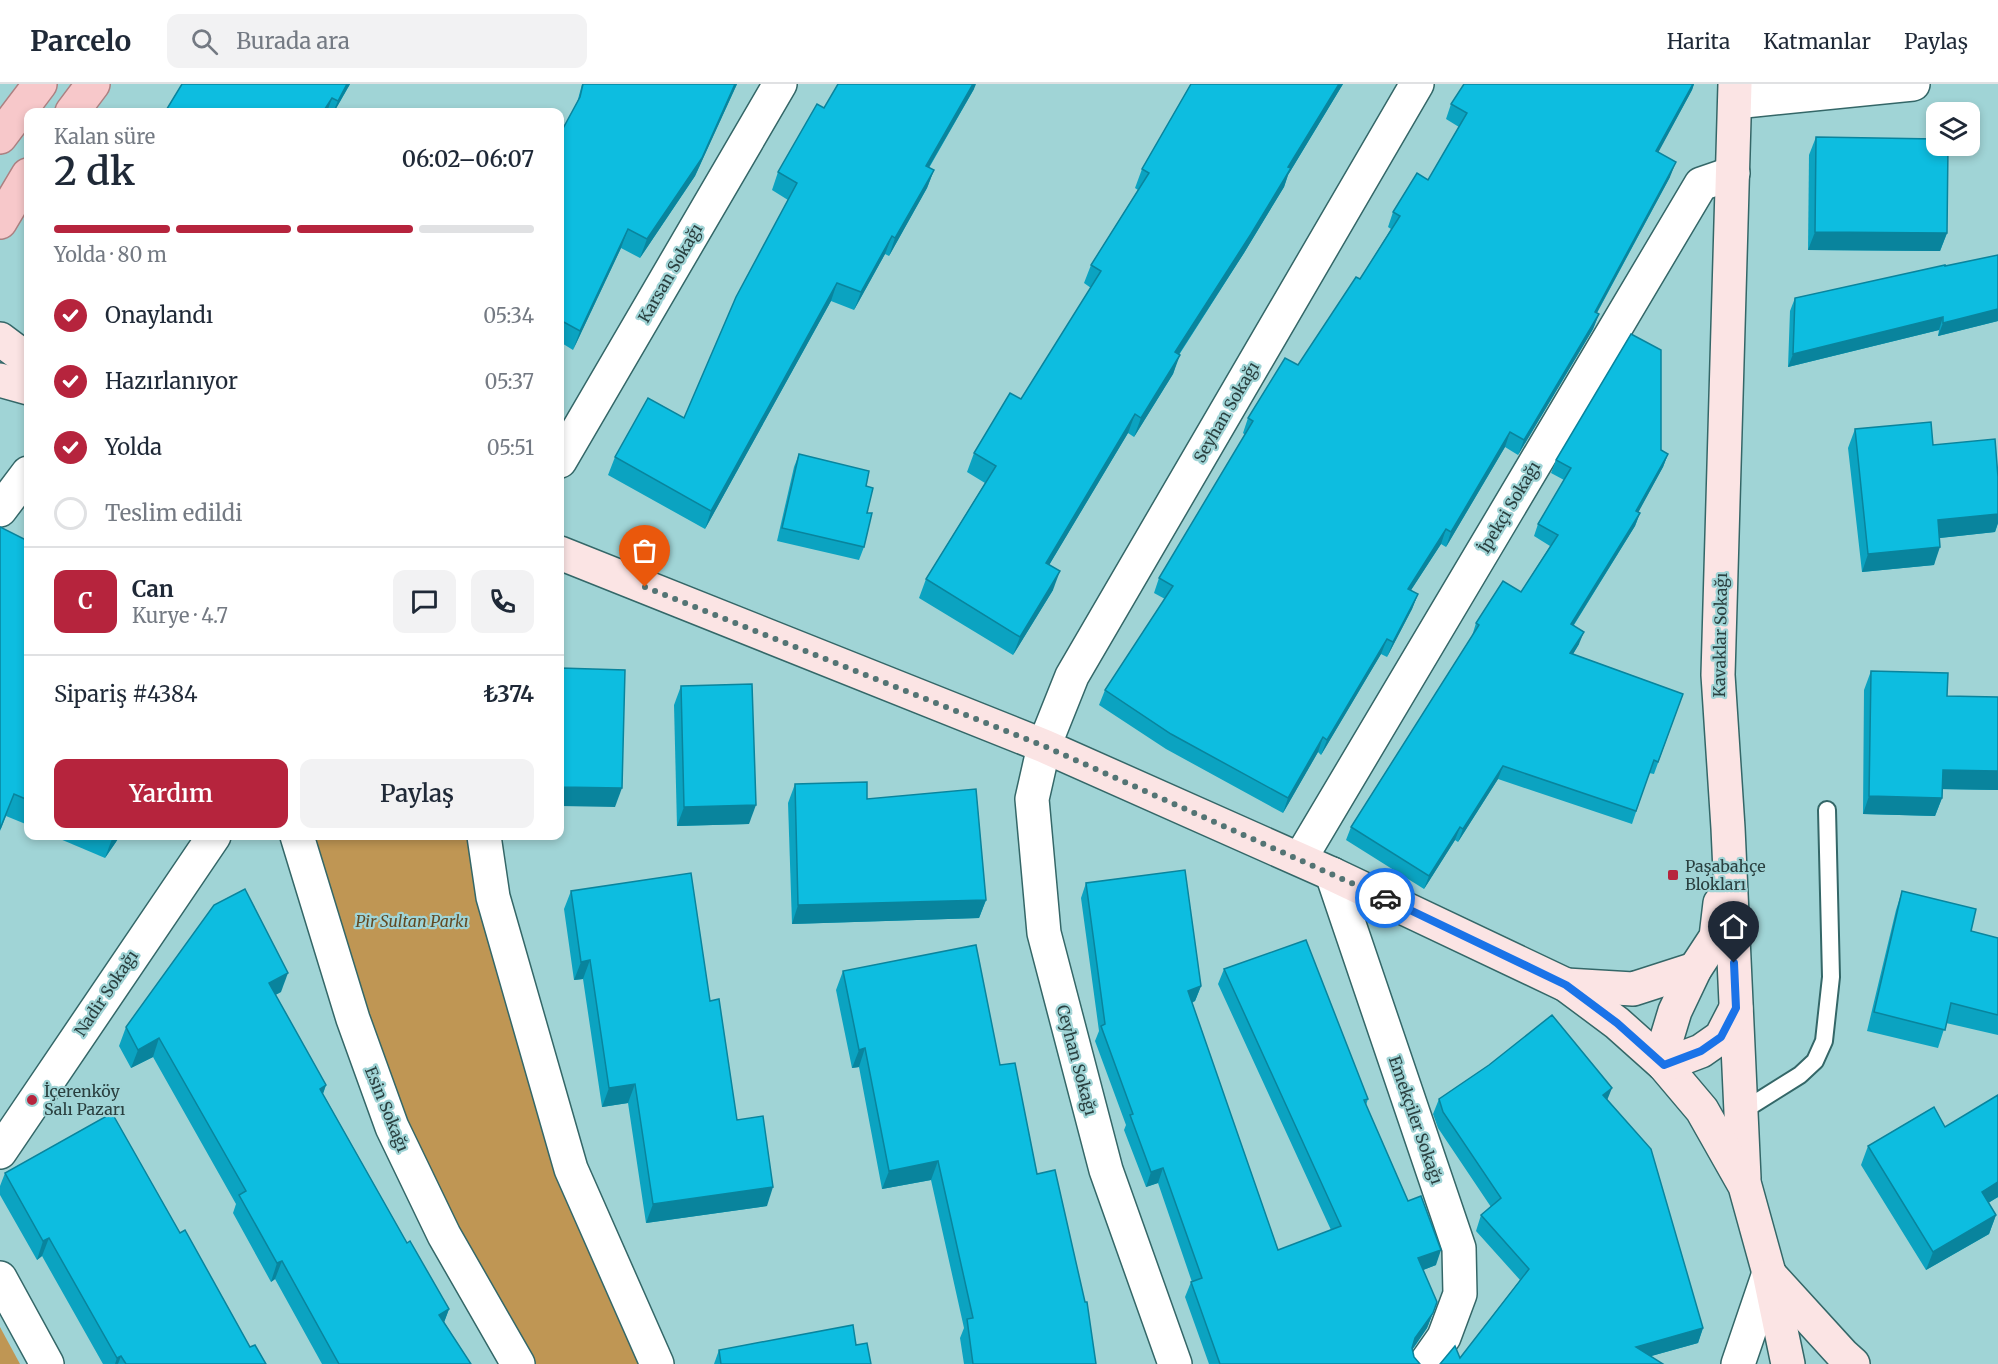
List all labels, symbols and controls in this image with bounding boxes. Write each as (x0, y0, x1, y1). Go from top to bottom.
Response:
search box (167, 14, 587, 68)
text: Parcelo (30, 23, 131, 59)
icon: search (188, 25, 221, 58)
text: Burada ara (236, 27, 350, 55)
text: Harita (1667, 28, 1730, 55)
text: Katmanlar (1763, 28, 1871, 55)
text: Paylaş (1904, 28, 1968, 55)
map controls (1926, 102, 1980, 156)
button: layers (1926, 102, 1980, 156)
text: Kalan süre (54, 124, 155, 149)
text: 06:02–06:07 (402, 145, 534, 173)
text: 2 dk (54, 147, 135, 196)
street label: Karsan Sokağı (634, 220, 706, 326)
text: Yolda · 80 m (54, 242, 167, 267)
icon: check (54, 299, 87, 332)
text: Onaylandı (105, 301, 213, 329)
text: 05:34 (483, 303, 534, 328)
street label: Seyhan Sokağı (1189, 358, 1263, 466)
icon: check (54, 365, 87, 398)
text: Hazırlanıyor (105, 367, 238, 395)
text: 05:37 (484, 369, 534, 394)
icon: check (54, 431, 87, 464)
text: Yolda (105, 433, 162, 461)
text: 05:51 (487, 435, 534, 460)
street label: İpekçi Sokağı (1474, 458, 1544, 556)
text: Teslim edildi (105, 499, 242, 527)
pin (619, 525, 670, 587)
icon: bag (628, 534, 661, 567)
button: chat (393, 570, 456, 633)
button: phone (471, 570, 534, 633)
street label: Kavaklar Sokağı (1709, 572, 1731, 698)
text: Can (132, 575, 174, 603)
text: C (78, 587, 93, 615)
text: Kurye · 4.7 (132, 603, 228, 628)
text: Sipariş #4384 (54, 680, 198, 708)
text: ₺374 (483, 680, 534, 708)
button: Yardım (54, 759, 288, 828)
button: Paylaş (300, 759, 534, 828)
place label: Paşabahçe Blokları (1685, 856, 1766, 894)
courier (1355, 868, 1415, 928)
marker: Paşabahçe Blokları (1666, 868, 1680, 882)
icon: car (1369, 882, 1402, 915)
pin (1708, 901, 1759, 963)
icon: home (1717, 910, 1750, 943)
park label: Pir Sultan Parkı (355, 911, 469, 931)
street label: Nadir Sokağı (70, 946, 142, 1040)
street label: Ceyhan Sokağı (1053, 1002, 1101, 1118)
street label: Emekçiler Sokağı (1385, 1053, 1447, 1187)
street label: Esin Sokağı (361, 1063, 413, 1155)
place label: İçerenköy Salı Pazarı (44, 1081, 125, 1119)
marker: İçerenköy Salı Pazarı (25, 1093, 39, 1107)

